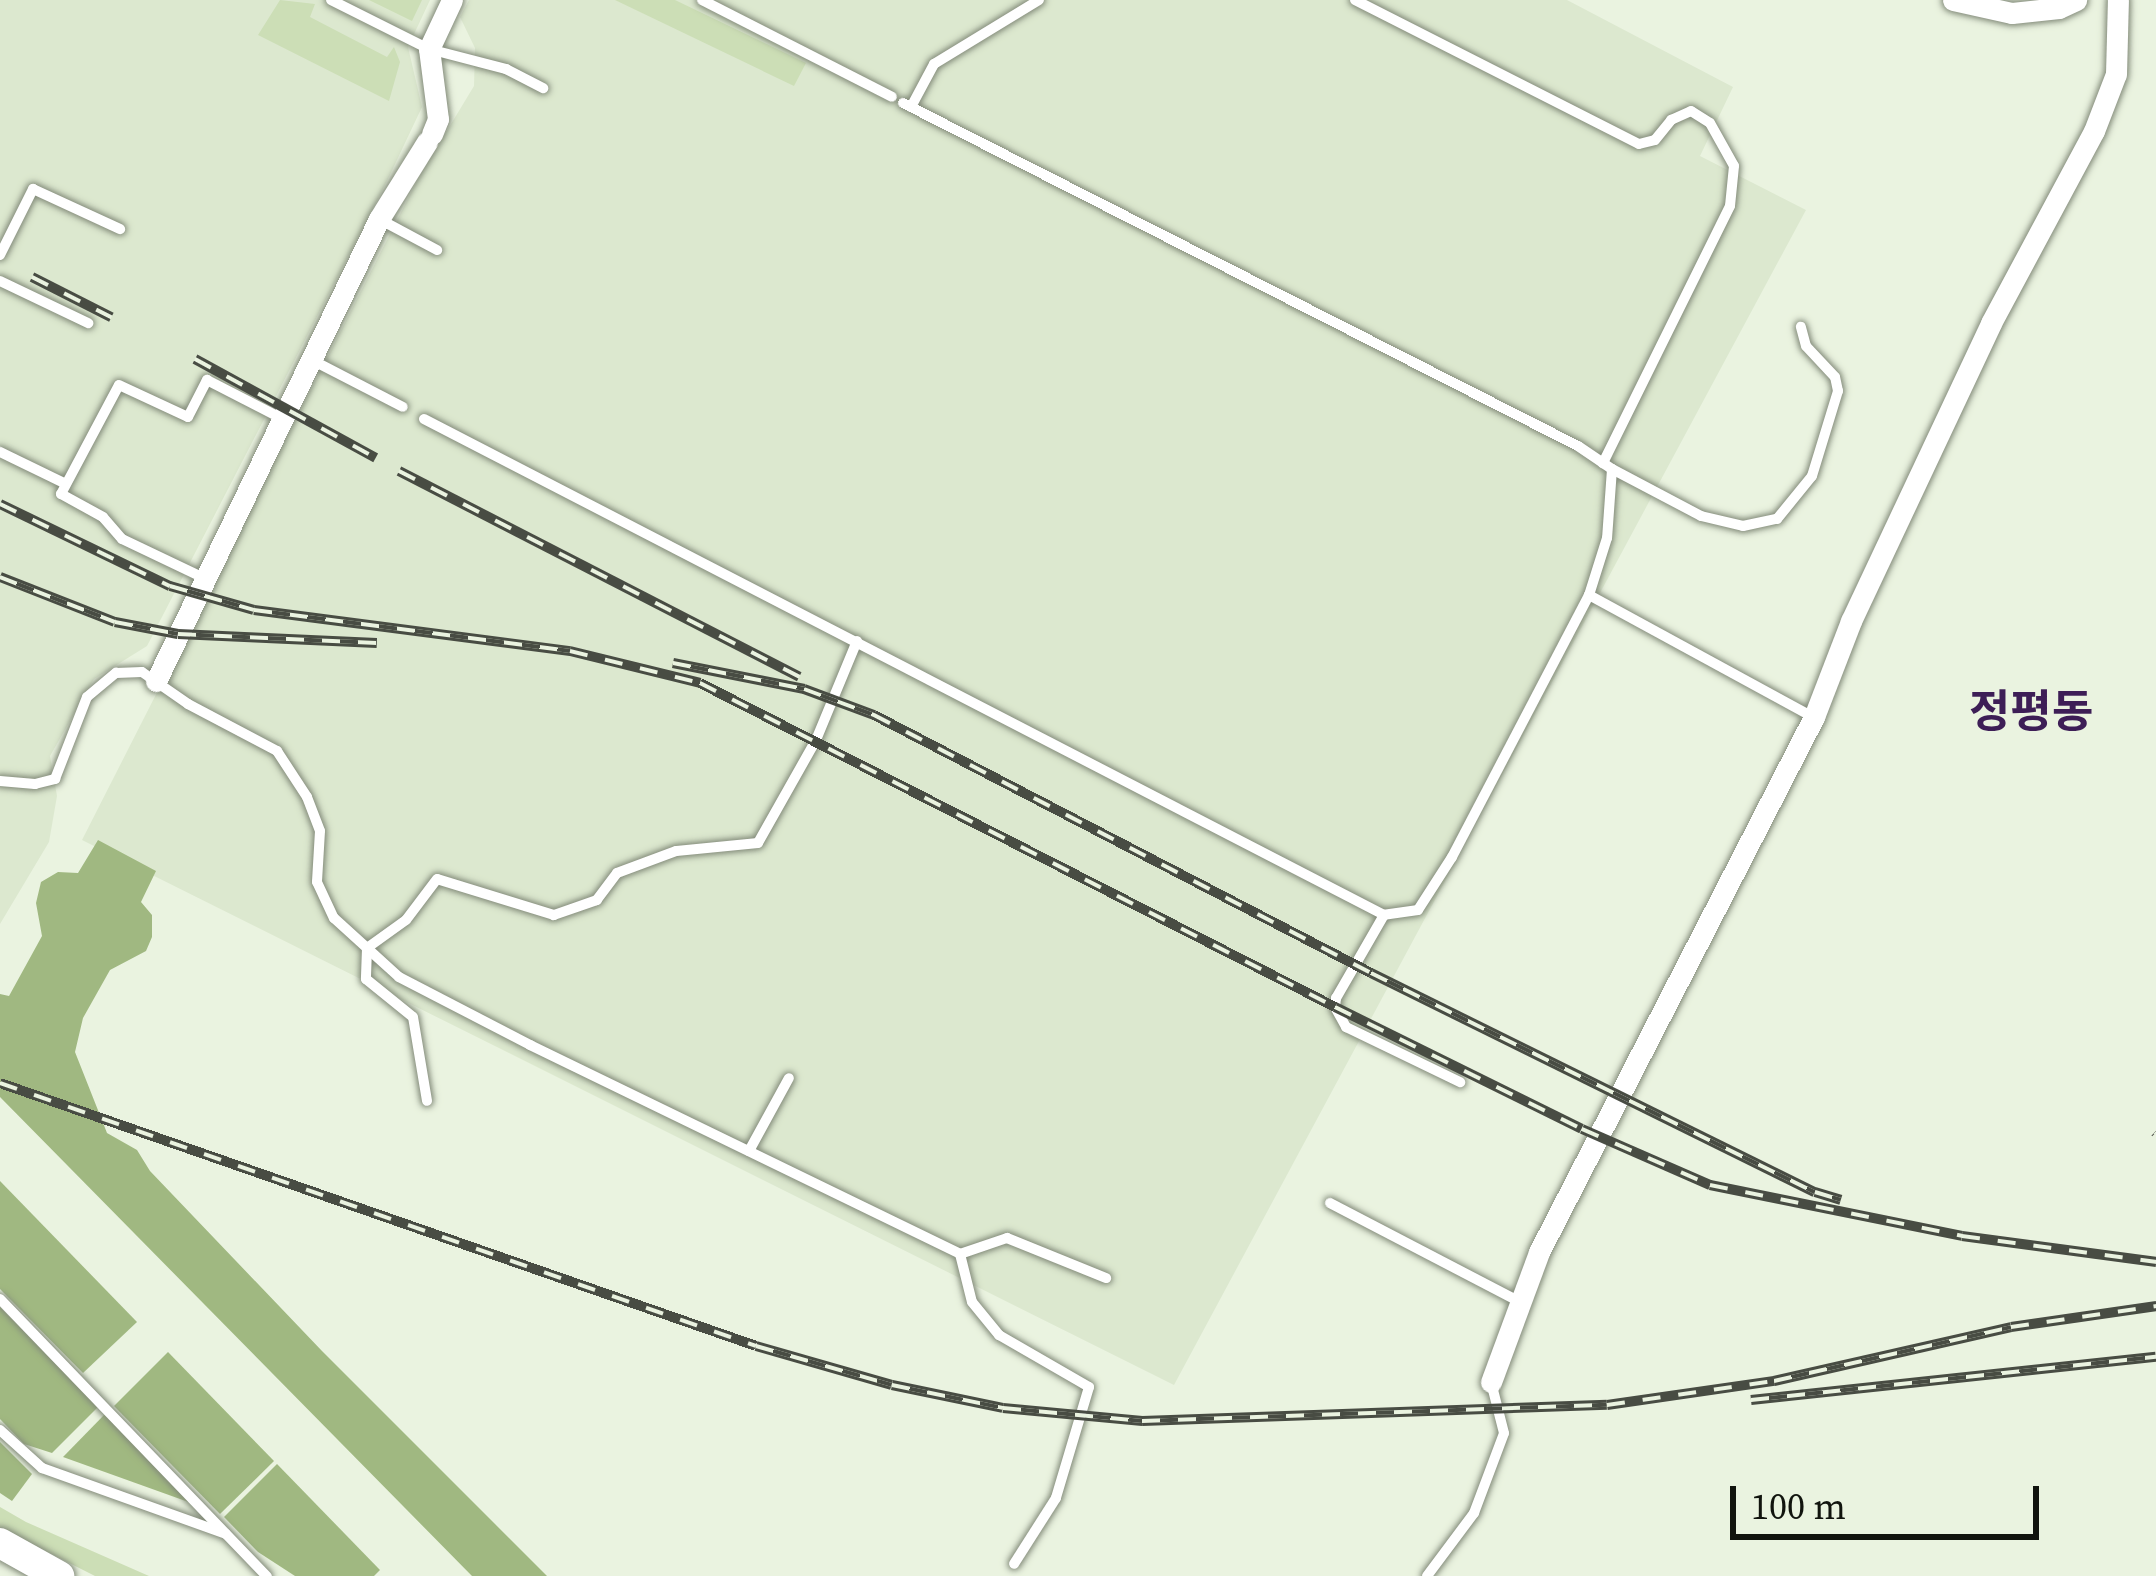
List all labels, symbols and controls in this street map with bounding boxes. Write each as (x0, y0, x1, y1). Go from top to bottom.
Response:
district label: 정평동 (1969, 685, 2093, 739)
scale bar (1736, 1462, 2045, 1536)
text: 100 m (1751, 1482, 1846, 1531)

